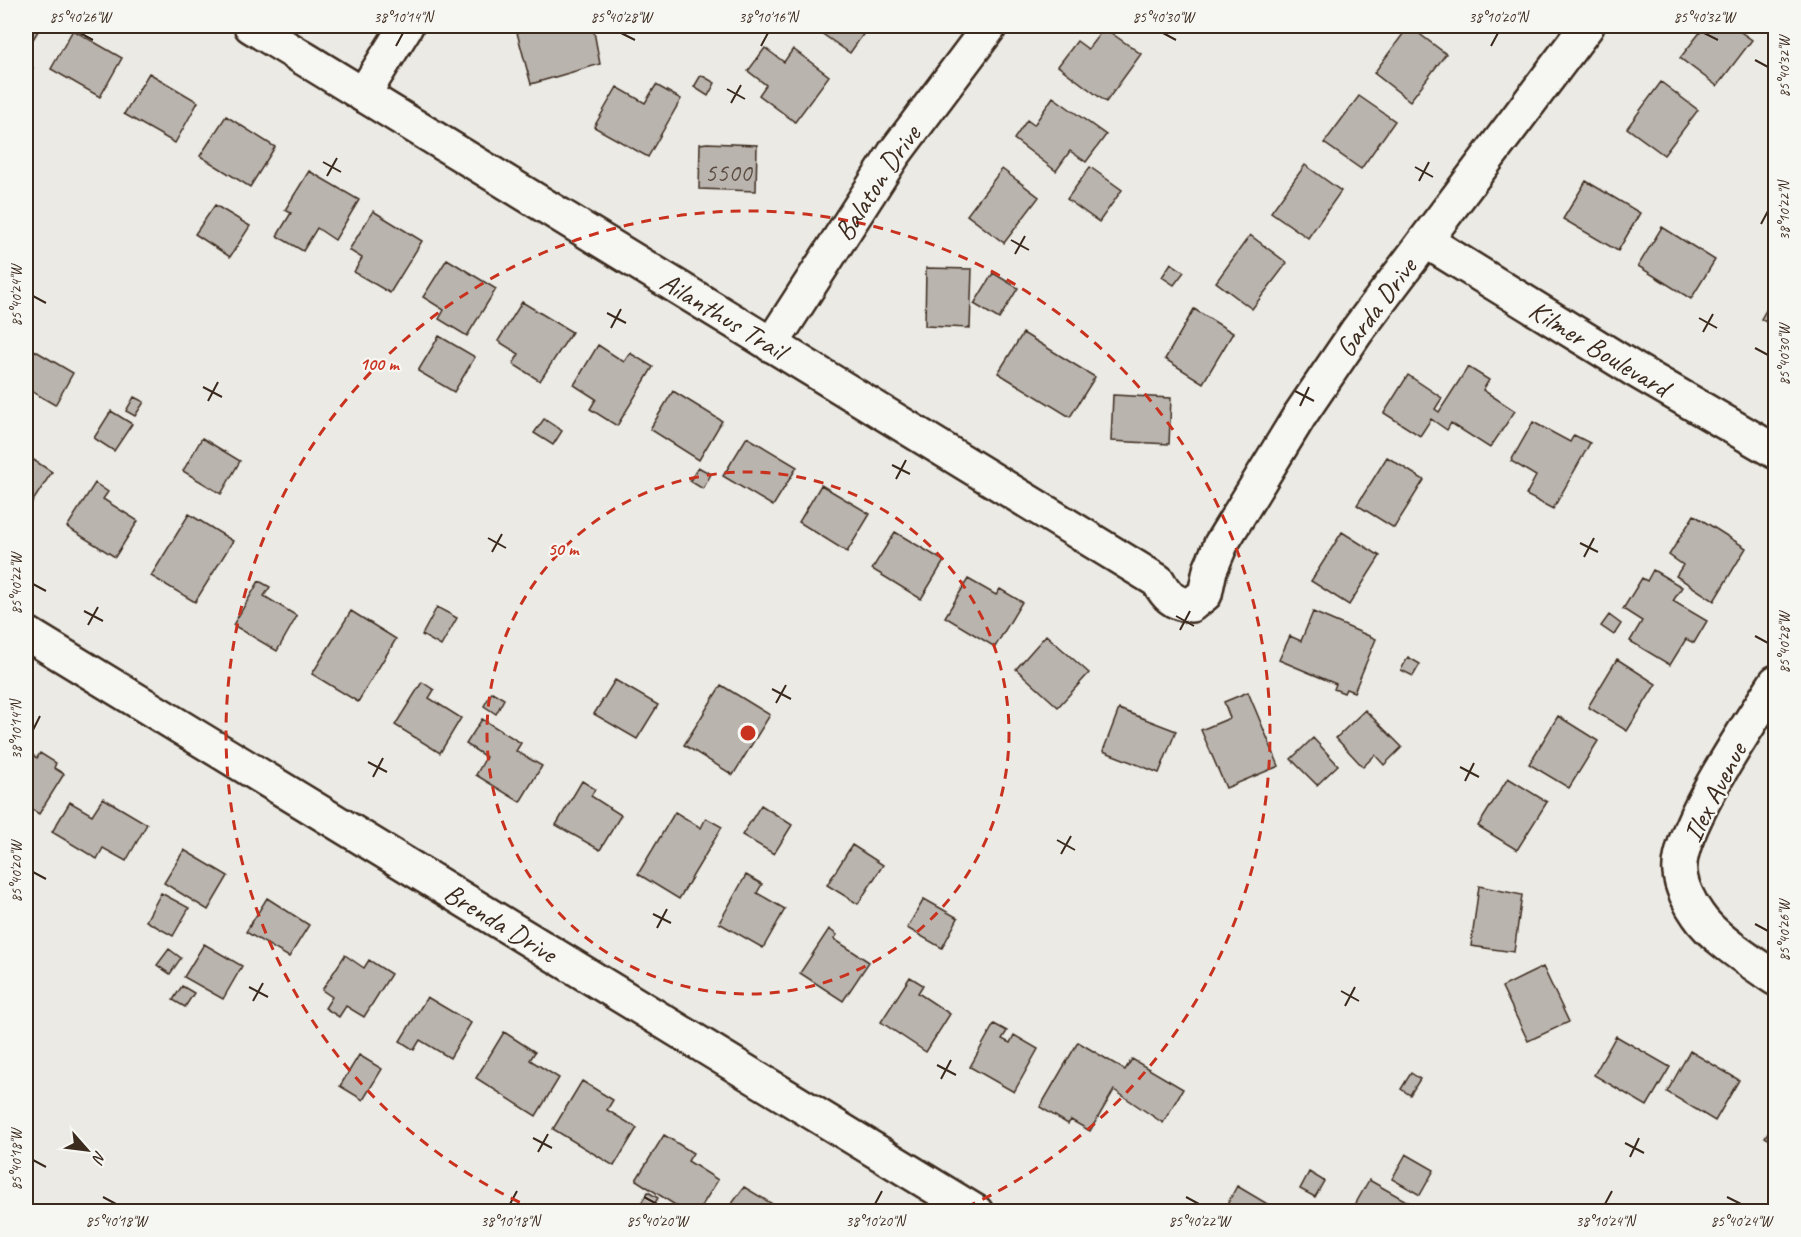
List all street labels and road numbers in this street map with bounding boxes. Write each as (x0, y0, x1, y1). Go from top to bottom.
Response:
street label: Balaton Drive (826, 116, 929, 247)
street label: Garda Drive (1328, 249, 1425, 364)
street label: Ailanthus Trail (654, 264, 797, 370)
street label: Kilmer Boulevard (1523, 292, 1679, 406)
street label: Ilex Avenue (1675, 735, 1755, 848)
street label: Brenda Drive (438, 875, 565, 971)

